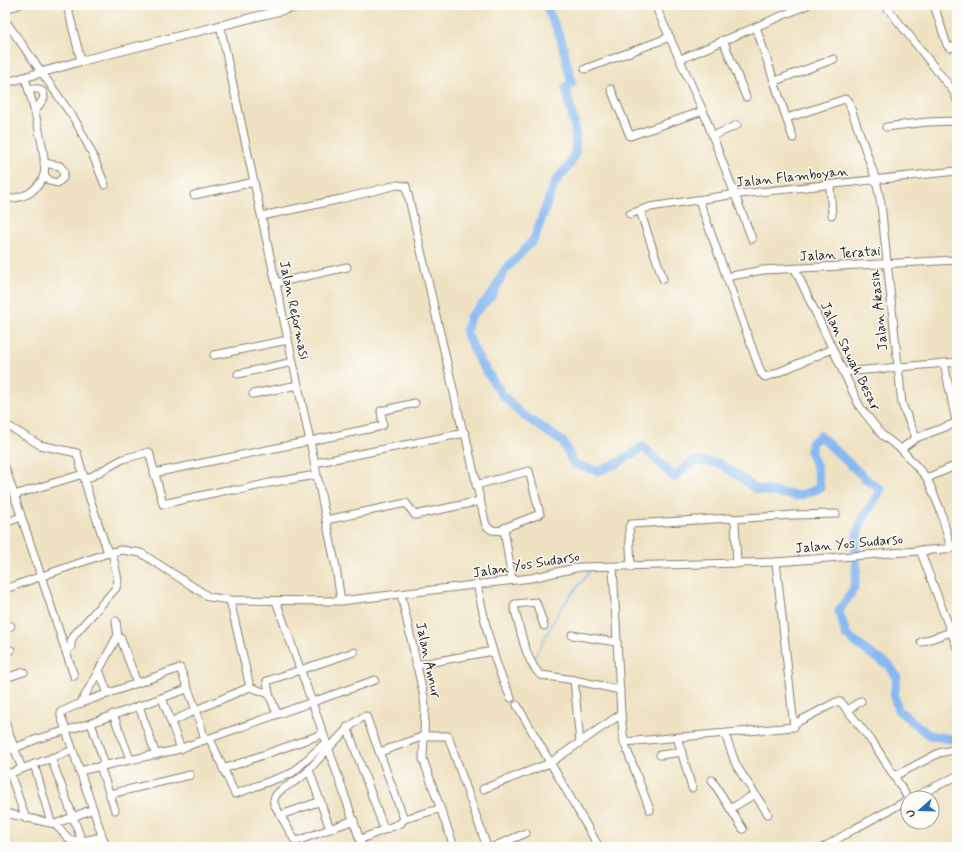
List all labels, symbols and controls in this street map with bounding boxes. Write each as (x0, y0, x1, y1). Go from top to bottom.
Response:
street label: Jalan Flamboyan (735, 162, 849, 192)
street label: Jalan Teratai (799, 242, 881, 266)
street label: Jalan Reformasi (273, 259, 313, 362)
street label: Jalan Akasia (866, 268, 892, 351)
street label: Jalan Sawah Besar (816, 299, 885, 414)
street label: Jalan Yos Sudarso (794, 530, 904, 558)
street label: Jalan Yos Sudarso (471, 548, 581, 582)
street label: Jalan Annur (411, 620, 445, 700)
north arrow (900, 790, 940, 830)
text: U (904, 807, 919, 819)

